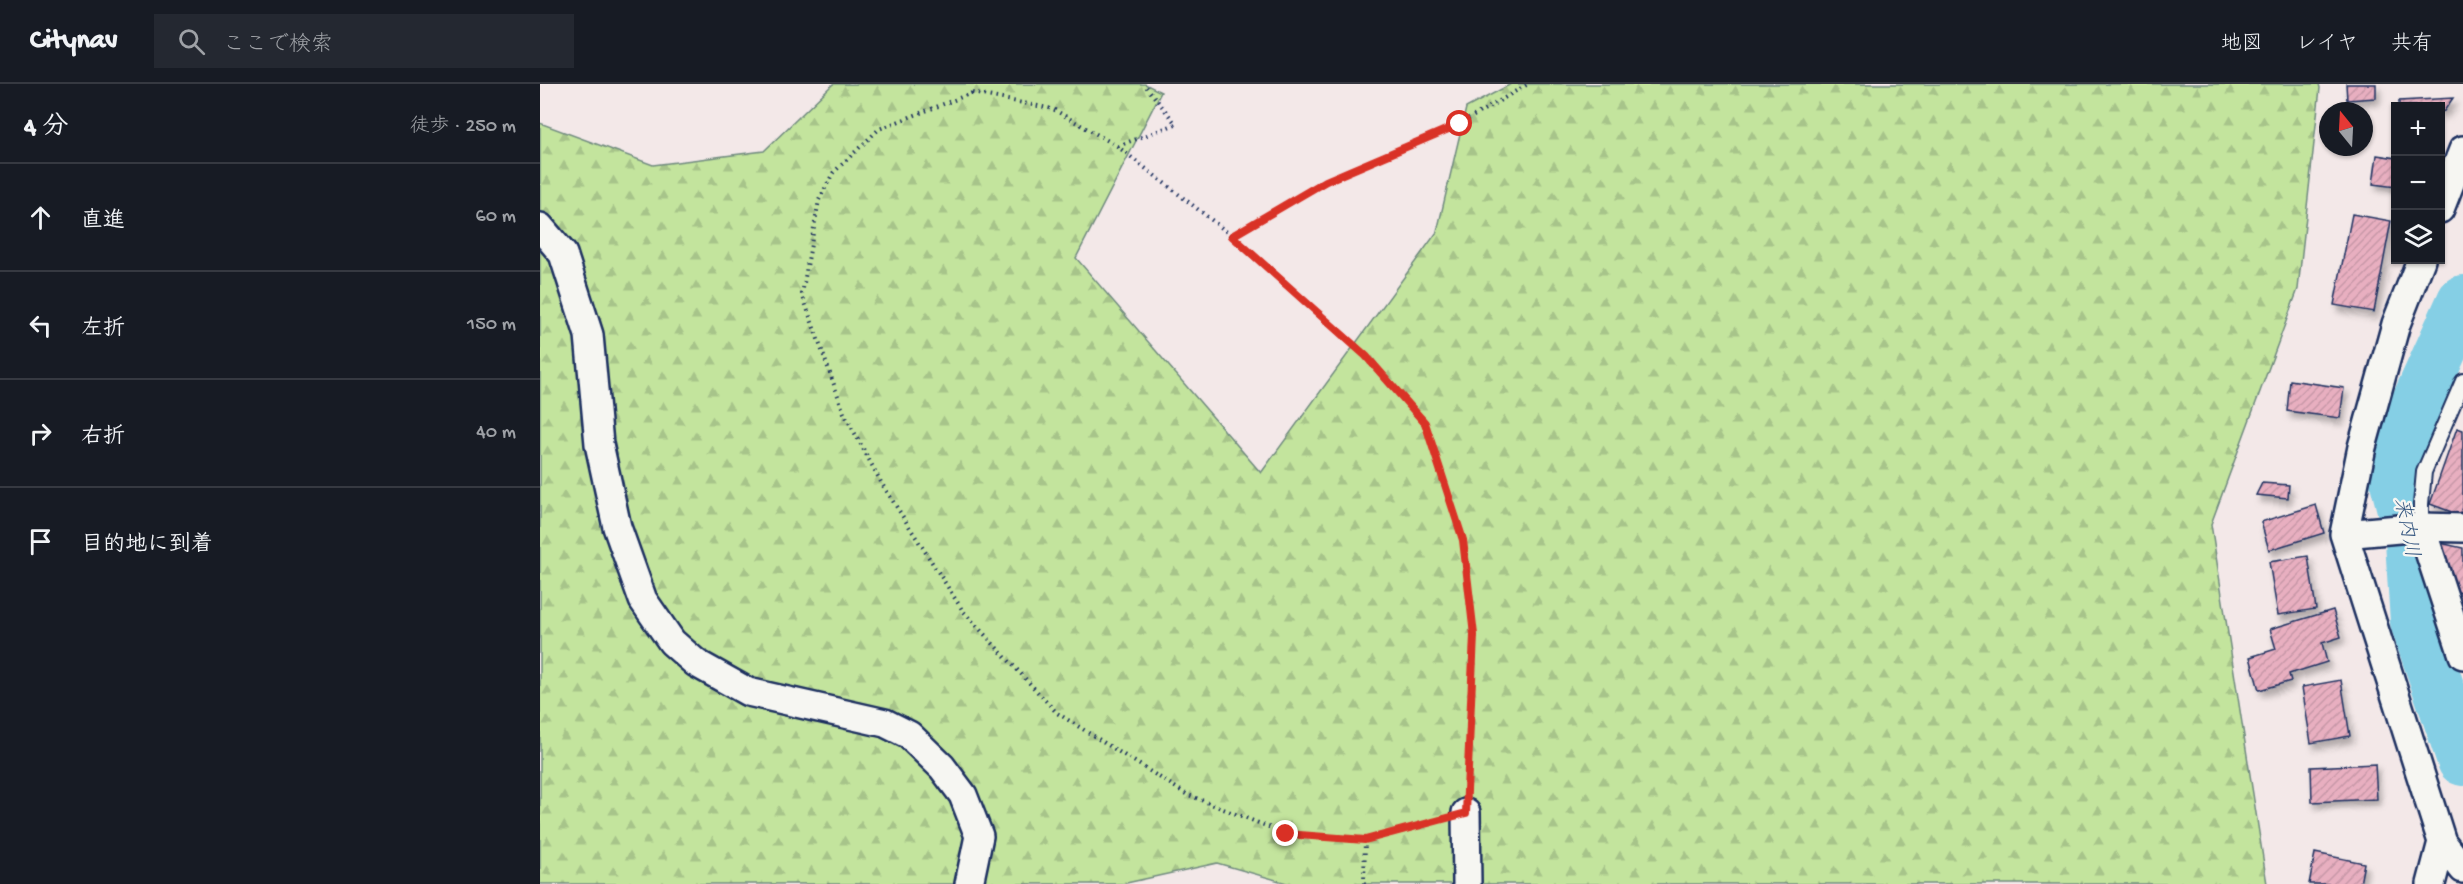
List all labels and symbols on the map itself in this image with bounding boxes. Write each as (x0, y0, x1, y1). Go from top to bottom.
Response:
north arrow (2319, 102, 2373, 156)
route start (1446, 110, 1472, 136)
water label: 来内川 (2388, 496, 2424, 560)
route end (1272, 820, 1298, 846)

